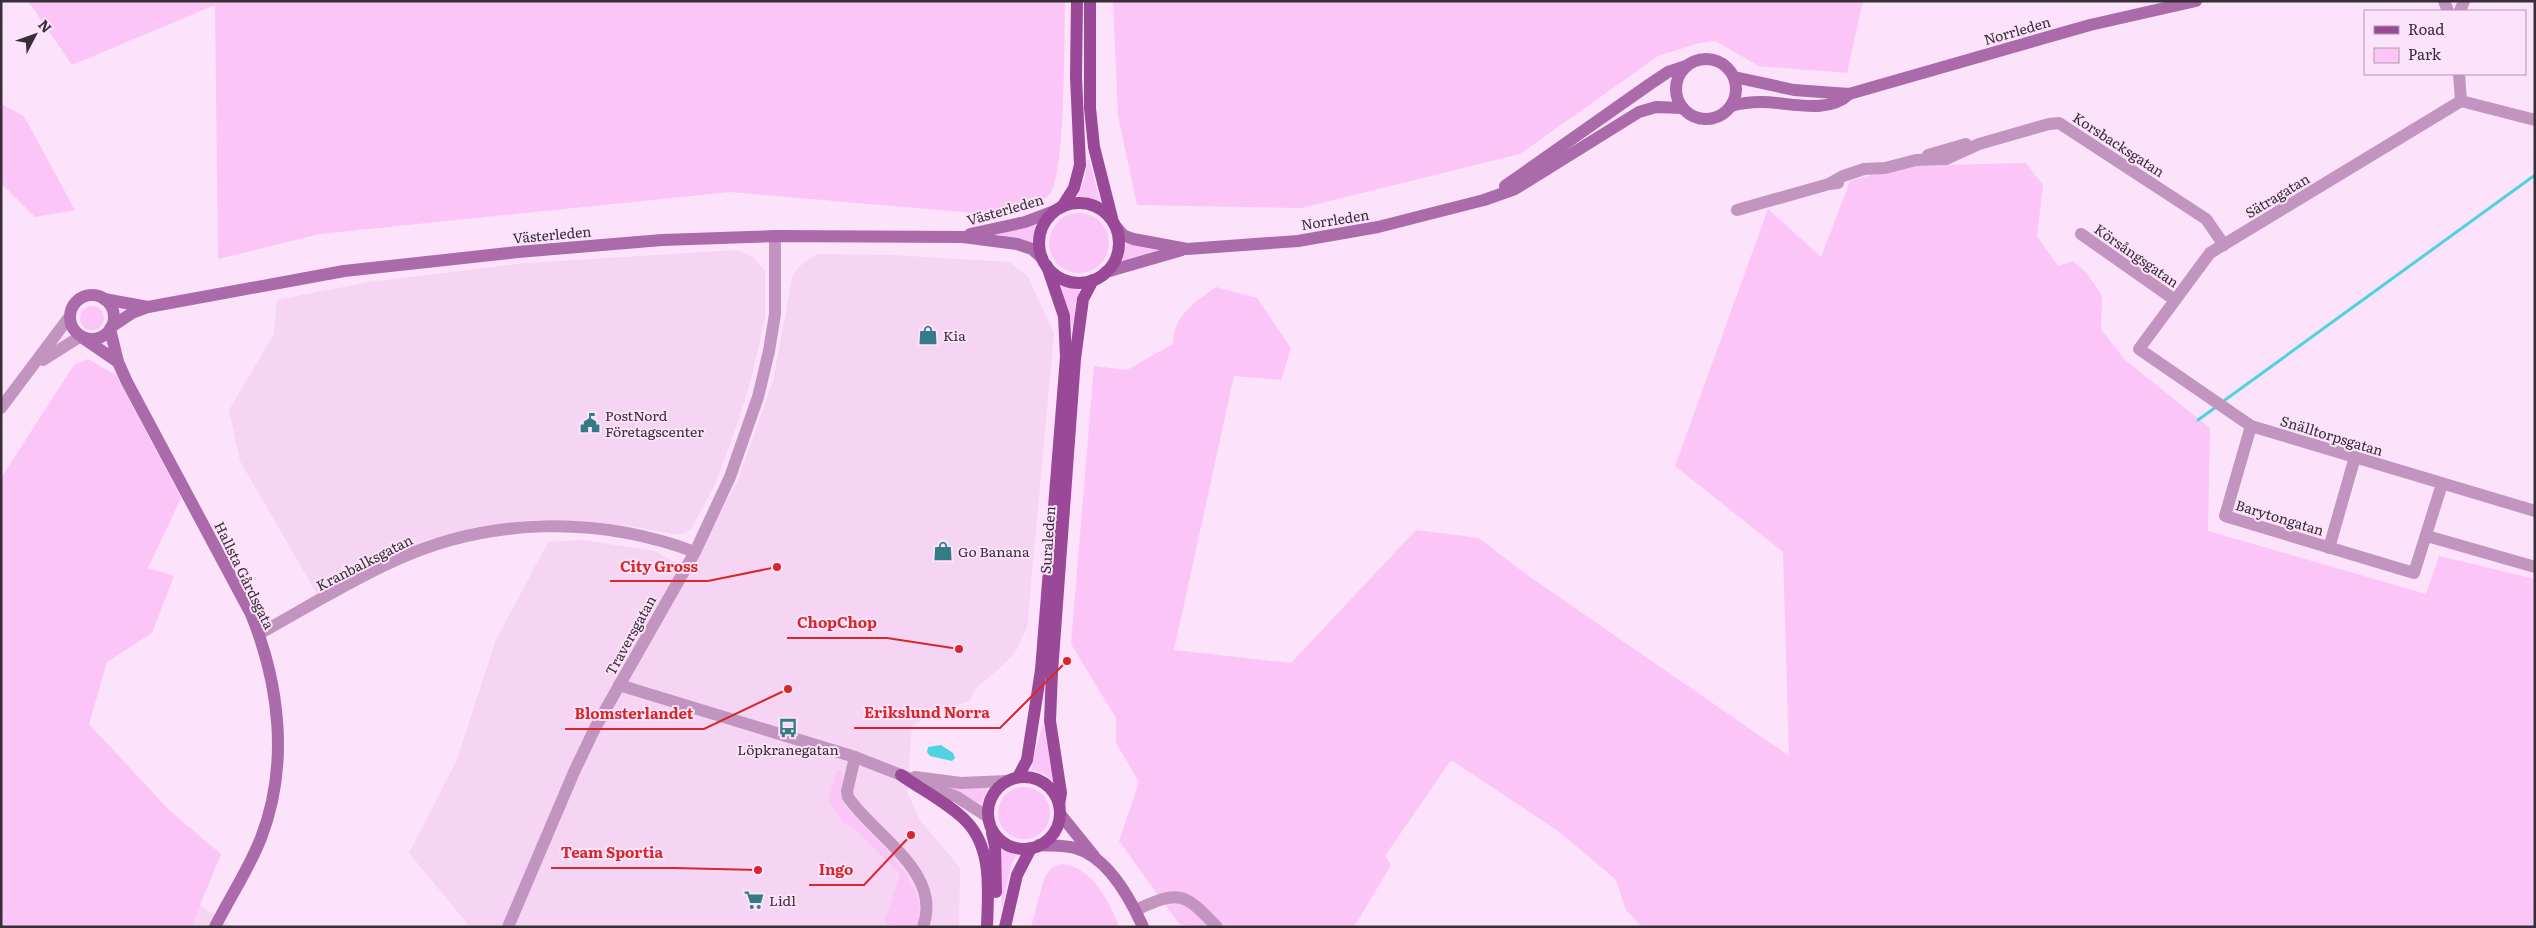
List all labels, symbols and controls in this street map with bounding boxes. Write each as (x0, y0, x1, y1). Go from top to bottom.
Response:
north arrow (10, 10, 60, 60)
legend (2364, 10, 2526, 75)
street label: Norrleden (1981, 11, 2053, 49)
text: N (34, 15, 57, 37)
text: Road (2408, 17, 2444, 40)
text: Park (2408, 42, 2442, 65)
street label: Korsbacksgatan (2069, 107, 2169, 181)
street label: Sätragatan (2241, 168, 2313, 222)
street label: Västerleden (964, 189, 1046, 229)
street label: Norrleden (1300, 204, 1370, 234)
street label: Körsångsgatan (2091, 218, 2183, 292)
street label: Västerleden (512, 221, 592, 247)
shop icon: Kia (917, 324, 939, 346)
place label: Kia (943, 325, 966, 345)
place label: PostNord Företagscenter (605, 405, 704, 441)
street label: Snälltorpsgatan (2278, 410, 2386, 460)
public building icon: PostNord Företagscenter (579, 412, 601, 434)
street label: Barytongatan (2233, 494, 2327, 540)
street label: Suraleden (1035, 505, 1059, 575)
street label: Hallsta Gårdsgata (210, 518, 280, 633)
street label: Kranbalksgatan (312, 529, 416, 595)
shop icon: Go Banana (932, 540, 954, 562)
place label: Go Banana (958, 541, 1030, 561)
callout: City Gross (610, 551, 708, 581)
text: City Gross (620, 554, 699, 577)
street label: Traversgatan (600, 591, 660, 679)
callout: ChopChop (787, 608, 887, 638)
text: ChopChop (797, 610, 877, 633)
callout: Erikslund Norra (854, 698, 1000, 728)
callout: Blomsterlandet (565, 699, 704, 729)
text: Erikslund Norra (864, 700, 990, 723)
text: Blomsterlandet (575, 701, 694, 724)
bus stop icon: Löpkranegatan (777, 717, 799, 739)
place label: Löpkranegatan (737, 739, 839, 759)
callout: Team Sportia (551, 838, 674, 868)
text: Team Sportia (561, 840, 663, 863)
callout: Ingo (809, 855, 864, 885)
text: Ingo (819, 857, 853, 880)
supermarket icon: Lidl (743, 889, 765, 911)
place label: Lidl (769, 890, 796, 910)

